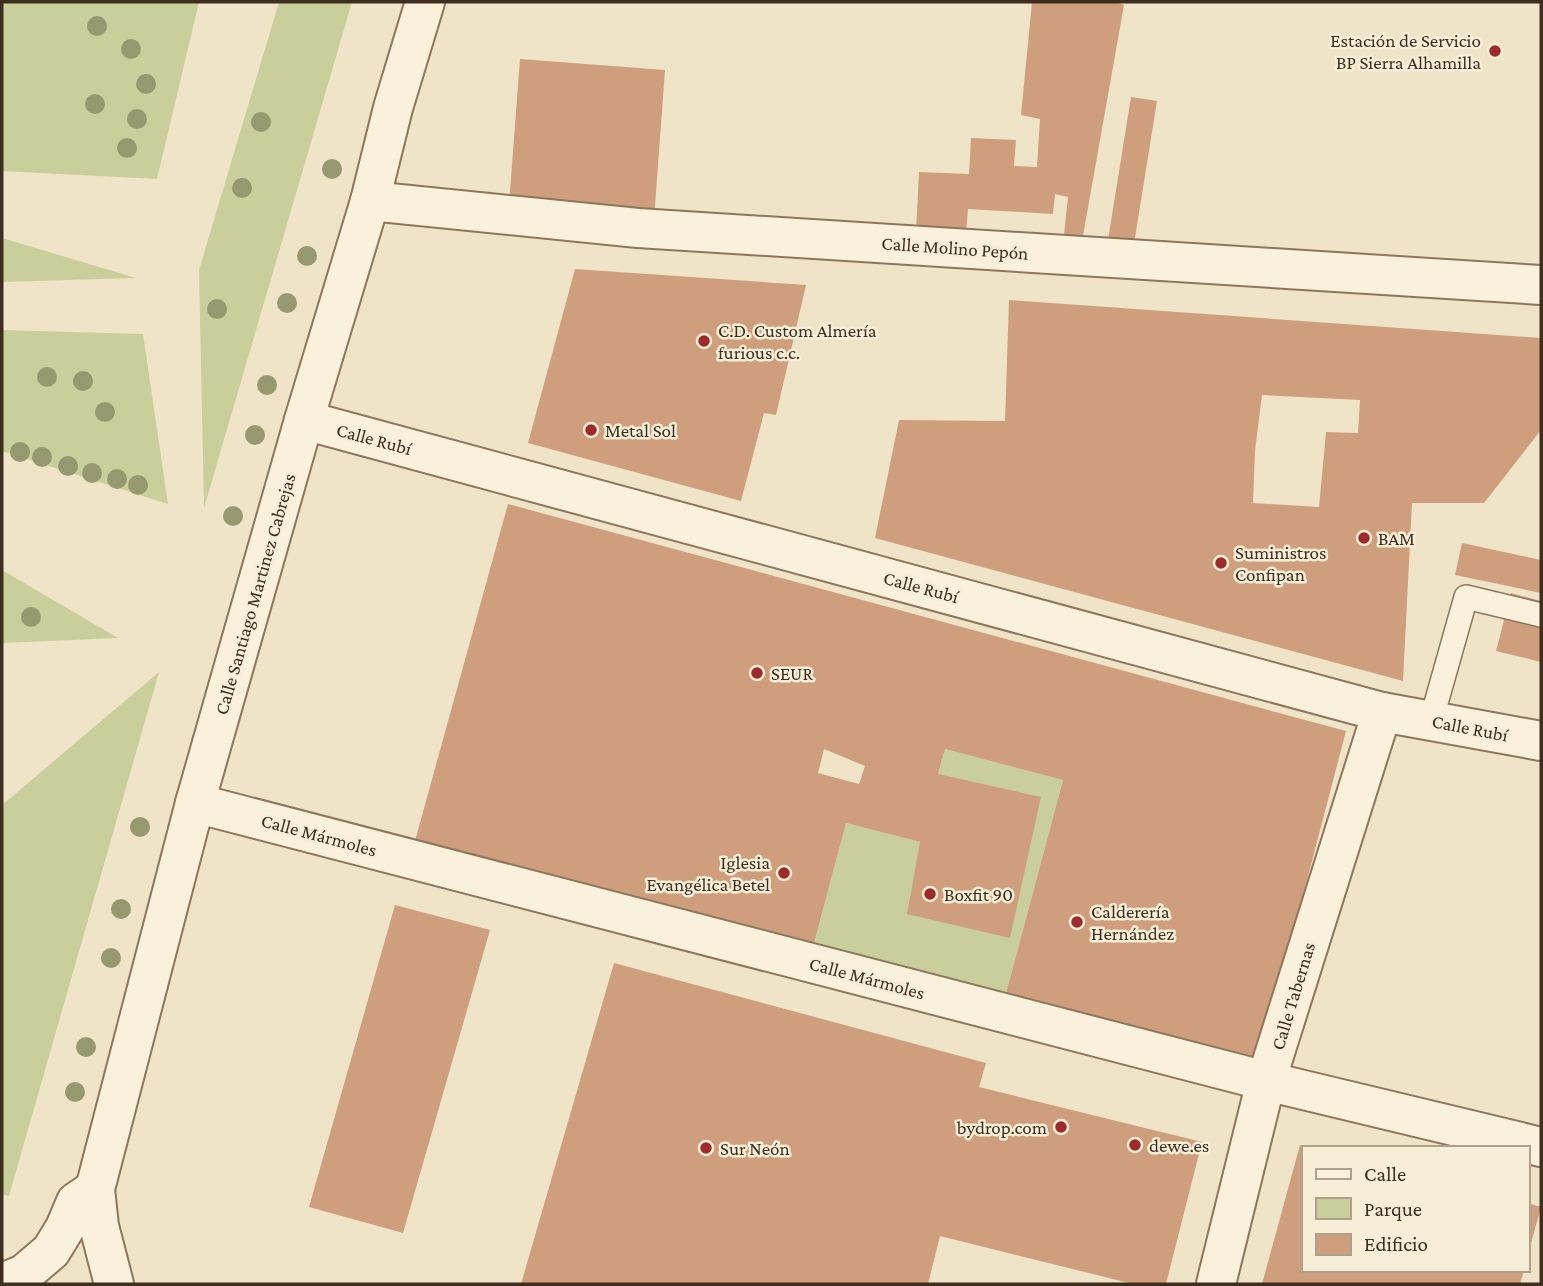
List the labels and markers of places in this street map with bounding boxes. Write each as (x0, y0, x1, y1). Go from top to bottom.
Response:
place label: Estación de Servicio BP Sierra Alhamilla (1330, 30, 1481, 73)
marker: Estación de Servicio BP Sierra Alhamilla (1487, 43, 1503, 59)
place label: C.D. Custom Almería furious c.c. (718, 320, 877, 363)
marker: C.D. Custom Almería furious c.c. (696, 333, 712, 349)
place label: Metal Sol (605, 420, 676, 441)
marker: Metal Sol (583, 422, 599, 438)
place label: BAM (1378, 528, 1415, 549)
marker: BAM (1356, 530, 1372, 546)
place label: Suministros Confipan (1235, 542, 1326, 585)
marker: Suministros Confipan (1213, 555, 1229, 571)
place label: SEUR (771, 663, 813, 684)
marker: SEUR (749, 665, 765, 681)
place label: Iglesia Evangélica Betel (647, 852, 770, 895)
marker: Iglesia Evangélica Betel (776, 865, 792, 881)
place label: Boxfit 90 (944, 884, 1013, 905)
marker: Boxfit 90 (922, 886, 938, 902)
place label: Calderería Hernández (1091, 901, 1174, 944)
marker: Calderería Hernández (1069, 914, 1085, 930)
place label: bydrop.com (957, 1117, 1047, 1138)
marker: bydrop.com (1053, 1119, 1069, 1135)
place label: dewe.es (1149, 1135, 1209, 1156)
marker: dewe.es (1127, 1137, 1143, 1153)
place label: Sur Neón (720, 1138, 790, 1159)
marker: Sur Neón (698, 1140, 714, 1156)

